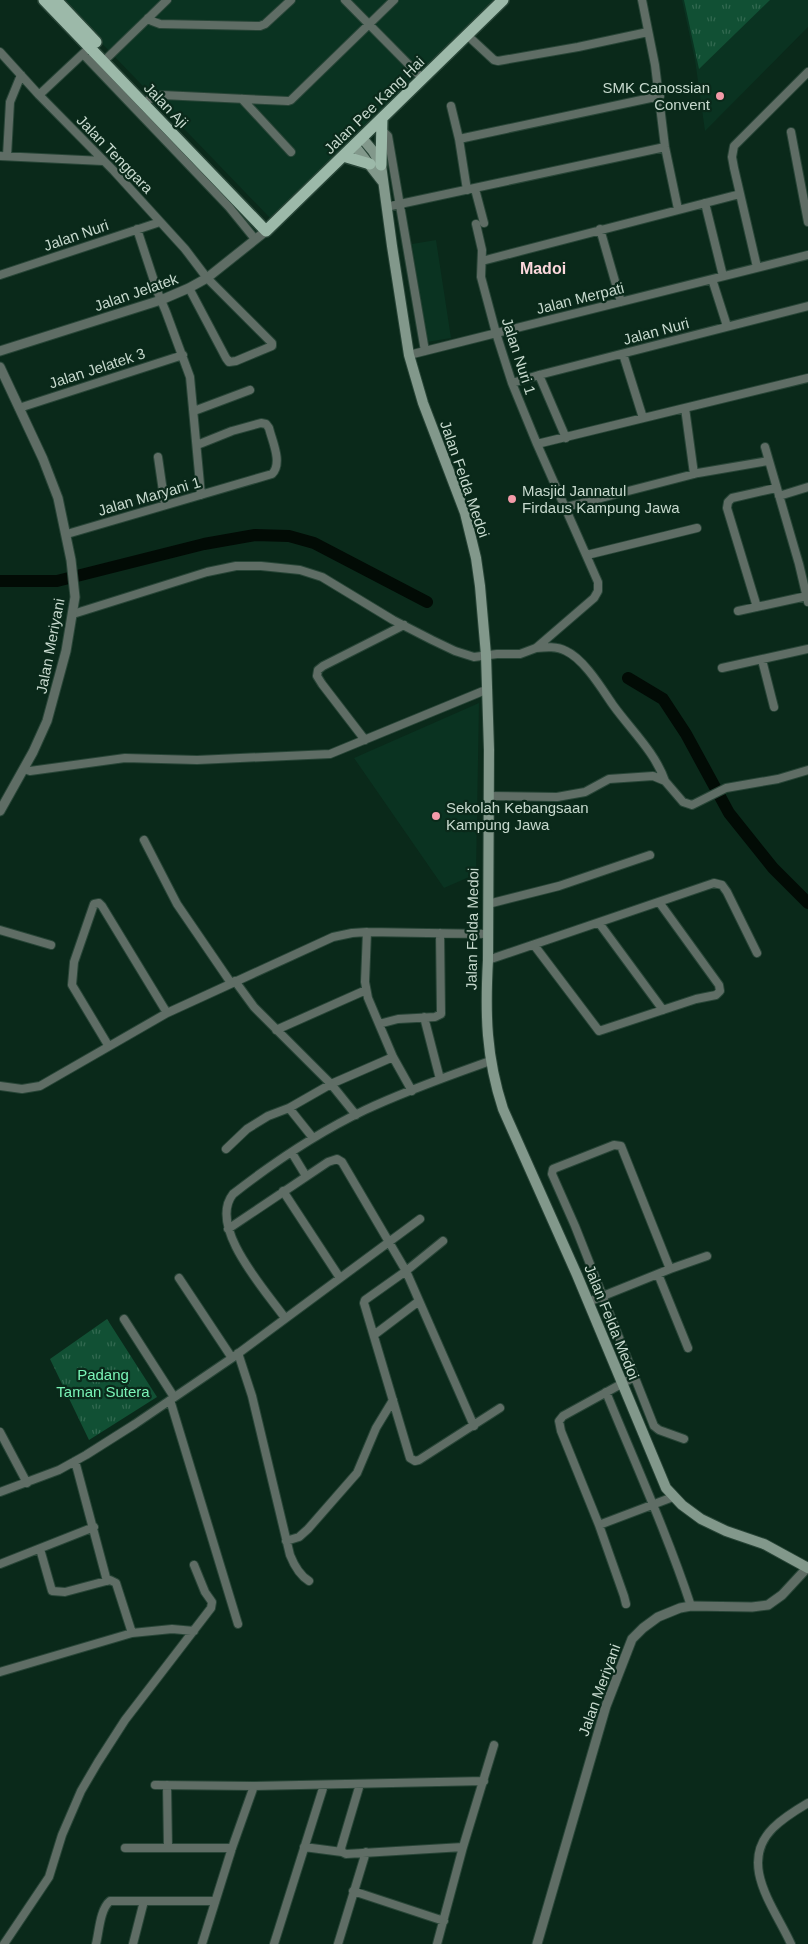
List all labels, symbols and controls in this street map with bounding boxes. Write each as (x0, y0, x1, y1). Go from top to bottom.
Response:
street label: Jalan Pee Kang Hai (320, 53, 428, 157)
street label: Jalan Aji (140, 79, 192, 131)
place label: SMK Canossian Convent (602, 79, 711, 113)
marker: SMK Canossian Convent (714, 90, 726, 102)
street label: Jalan Tenggara (73, 111, 157, 197)
street label: Jalan Nuri (41, 216, 111, 254)
district label: Madoi (520, 260, 566, 277)
street label: Jalan Jelatek (92, 270, 181, 314)
street label: Jalan Merpati (534, 279, 626, 317)
street label: Jalan Nuri (621, 314, 691, 348)
street label: Jalan Nuri 1 (499, 315, 539, 397)
street label: Jalan Jelatek 3 (47, 344, 147, 392)
street label: Jalan Felda Medoi (437, 418, 493, 540)
street label: Jalan Maryani 1 (96, 473, 202, 519)
place label: Masjid Jannatul Firdaus Kampung Jawa (522, 482, 680, 516)
marker: Masjid Jannatul Firdaus Kampung Jawa (506, 493, 518, 505)
street label: Jalan Meriyani (32, 597, 68, 695)
place label: Sekolah Kebangsaan Kampung Jawa (446, 799, 589, 833)
marker: Sekolah Kebangsaan Kampung Jawa (430, 810, 442, 822)
street label: Jalan Felda Medoi (462, 868, 482, 990)
street label: Jalan Felda Medoi (581, 1262, 643, 1382)
park label: Padang Taman Sutera (56, 1366, 150, 1400)
street label: Jalan Meriyani (574, 1642, 624, 1738)

